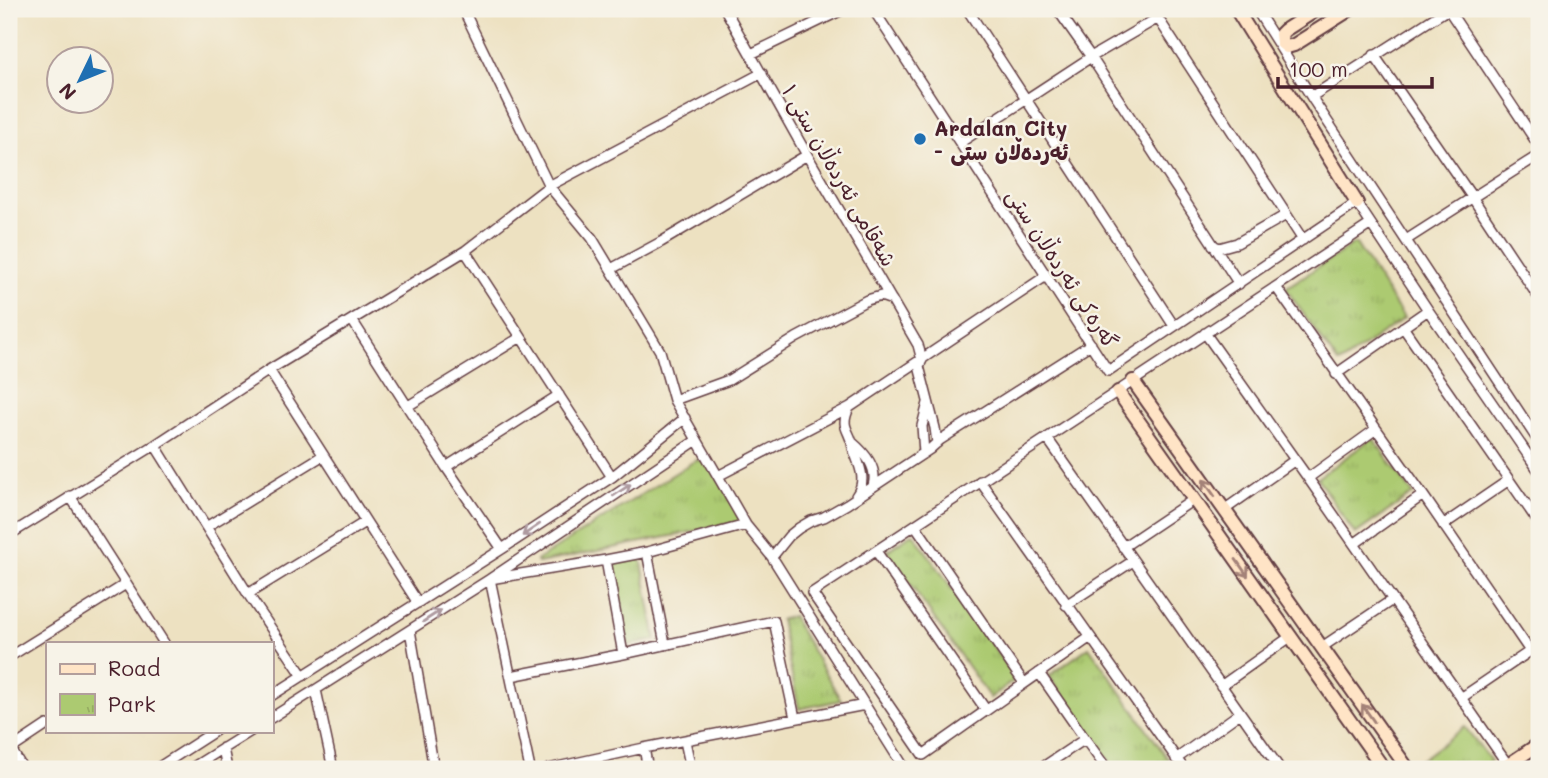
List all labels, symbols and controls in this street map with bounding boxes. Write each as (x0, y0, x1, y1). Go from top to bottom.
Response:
north arrow (46, 46, 116, 116)
scale bar (1278, 46, 1432, 90)
text: 100 m (1289, 55, 1348, 82)
text: N (53, 78, 81, 106)
street label: شەقامی ئەردەڵان ستی ١ (775, 79, 904, 272)
place label: Ardalan City - ئەردەڵان ستی (934, 114, 1069, 166)
marker: Ardalan City - ئەردەڵان ستی (912, 131, 928, 147)
street label: گەرەکی ئەردەڵان ستی (1000, 182, 1126, 354)
one-way arrow (1202, 479, 1216, 498)
one-way arrow (612, 483, 631, 497)
one-way arrow (522, 523, 541, 538)
one-way arrow (1234, 558, 1249, 577)
one-way arrow (422, 608, 442, 622)
legend (46, 642, 273, 732)
text: Road (108, 654, 160, 681)
text: Park (108, 690, 156, 717)
one-way arrow (1361, 704, 1376, 723)

